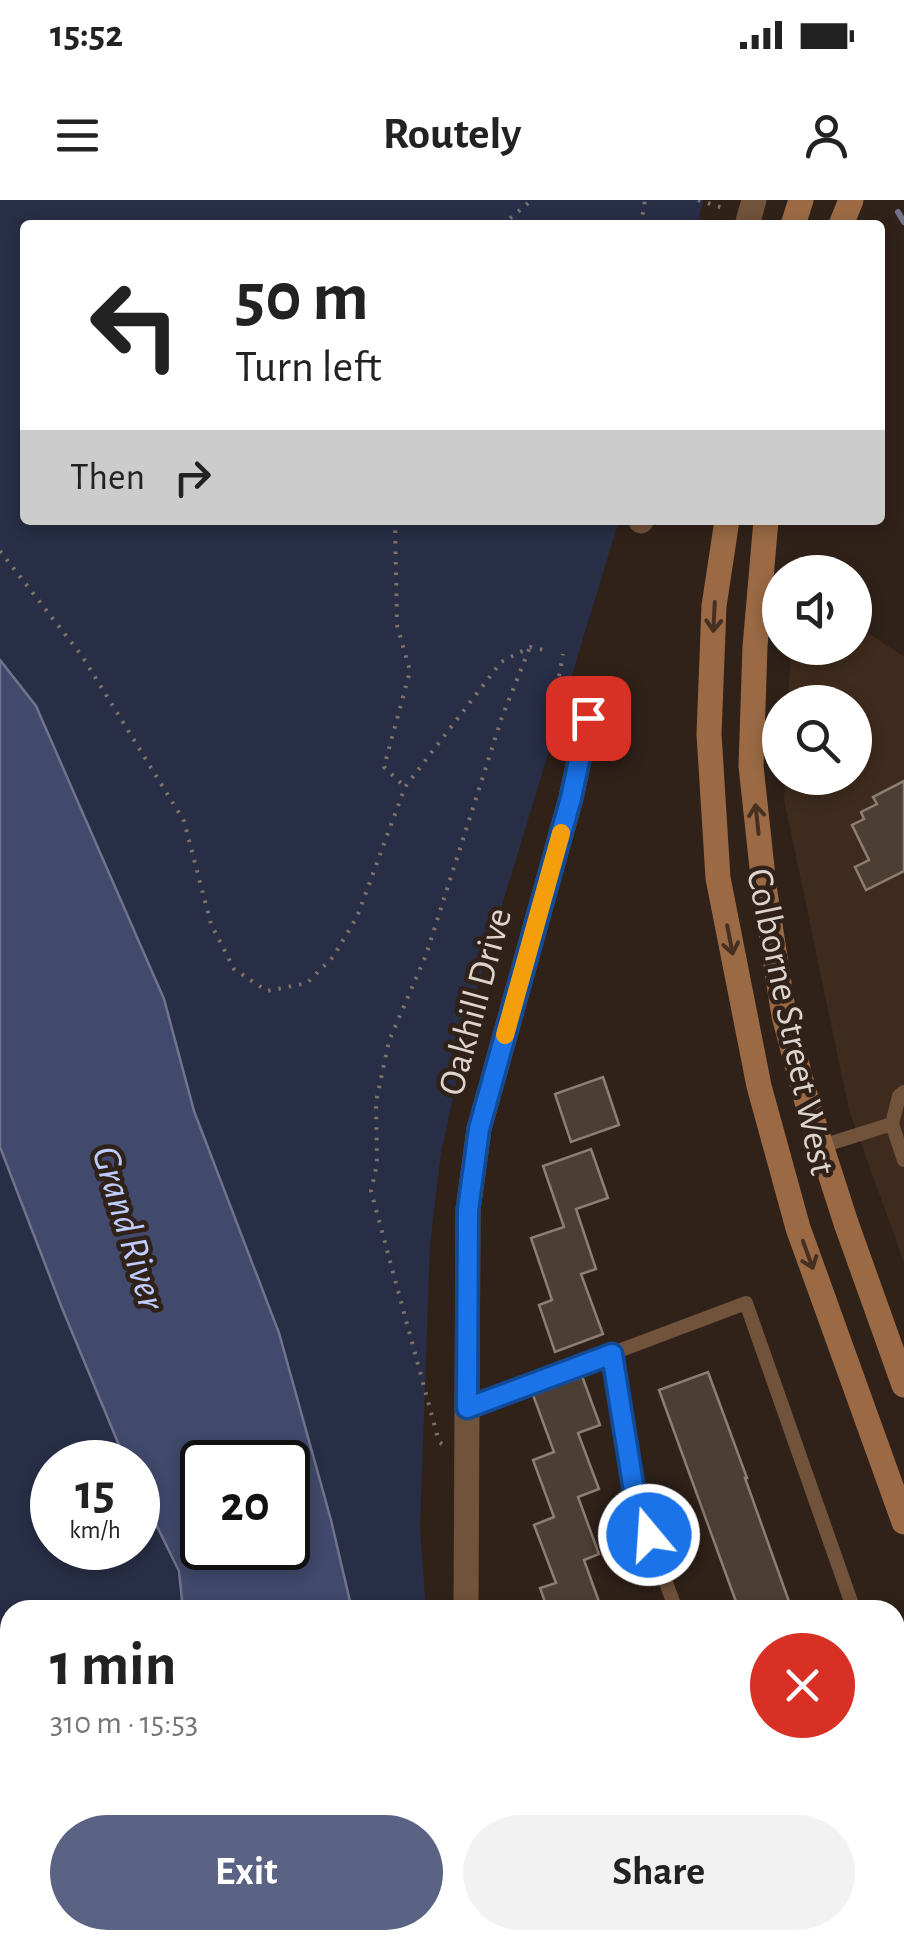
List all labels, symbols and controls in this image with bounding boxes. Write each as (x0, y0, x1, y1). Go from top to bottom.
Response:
text: 15:52 (50, 16, 123, 54)
icon: menu (50, 108, 105, 163)
icon: person (799, 108, 854, 163)
text: Routely (383, 112, 521, 157)
icon: left (70, 260, 200, 390)
text: 50 m (235, 263, 369, 333)
text: Turn left (235, 345, 382, 390)
icon: right (165, 450, 220, 505)
text: Then (70, 459, 145, 497)
map controls (762, 555, 872, 795)
button: sound (762, 555, 872, 665)
one-way arrow (704, 600, 723, 632)
pin (546, 676, 631, 761)
button: search (762, 685, 872, 795)
icon: arrive (561, 691, 616, 746)
one-way arrow (747, 803, 766, 836)
street label: Colborne Street West (739, 865, 841, 1179)
street label: Oakhill Drive (433, 904, 519, 1100)
one-way arrow (722, 923, 741, 955)
water label: Grand River (84, 1142, 172, 1315)
one-way arrow (800, 1239, 818, 1270)
speed limit sign: 20 (180, 1440, 310, 1570)
text: 15 (75, 1468, 115, 1518)
position arrow (597, 1483, 701, 1587)
text: km/h (69, 1518, 121, 1543)
button: close (750, 1633, 855, 1738)
text: 1 min (50, 1636, 176, 1696)
text: 310 m · 15:53 (50, 1707, 198, 1739)
button: Exit (50, 1815, 443, 1930)
button: Share (463, 1815, 855, 1930)

